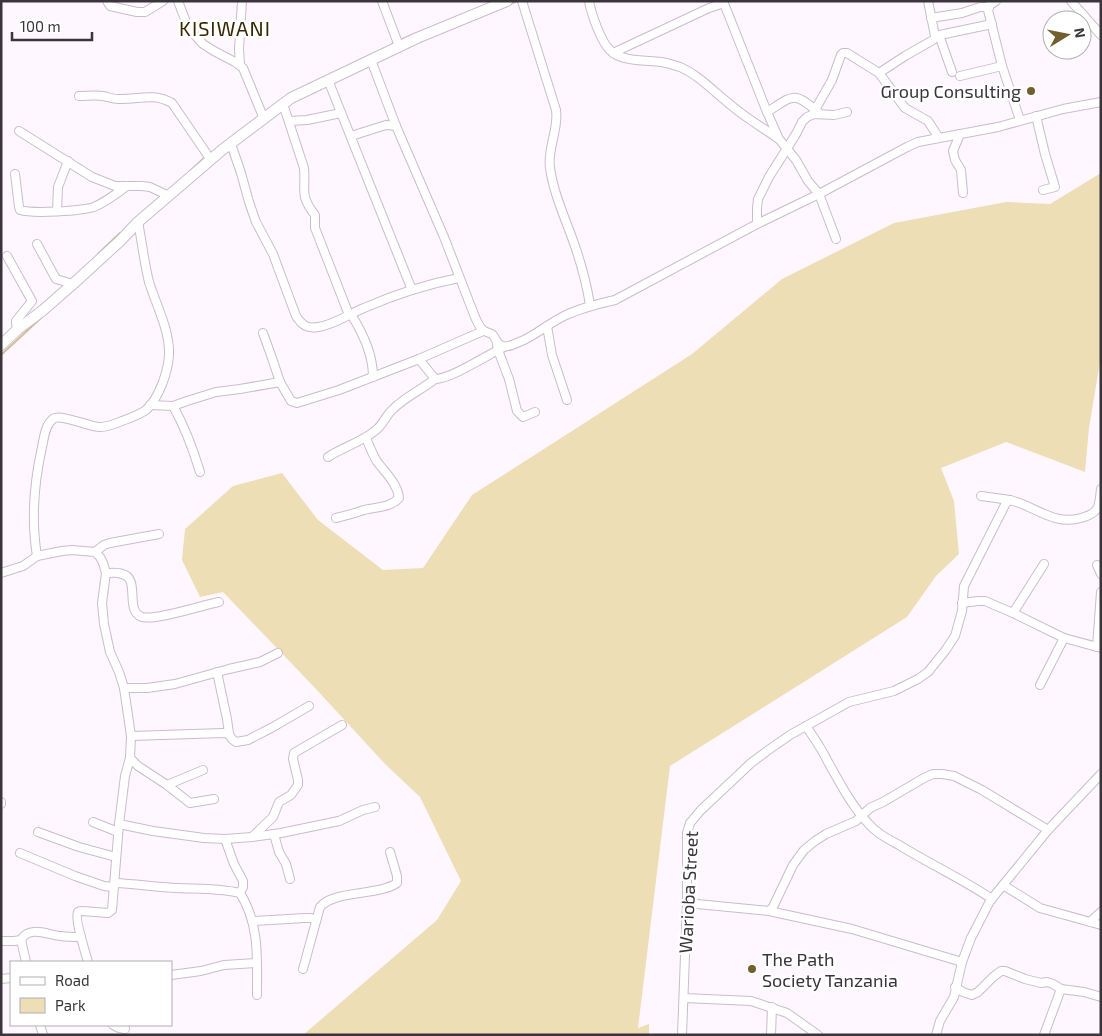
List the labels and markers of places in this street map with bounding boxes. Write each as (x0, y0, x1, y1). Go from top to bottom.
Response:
place label: Group Consulting (880, 80, 1021, 102)
marker: Group Consulting (1025, 85, 1037, 97)
place label: The Path Society Tanzania (762, 948, 898, 991)
marker: The Path Society Tanzania (746, 963, 758, 975)

